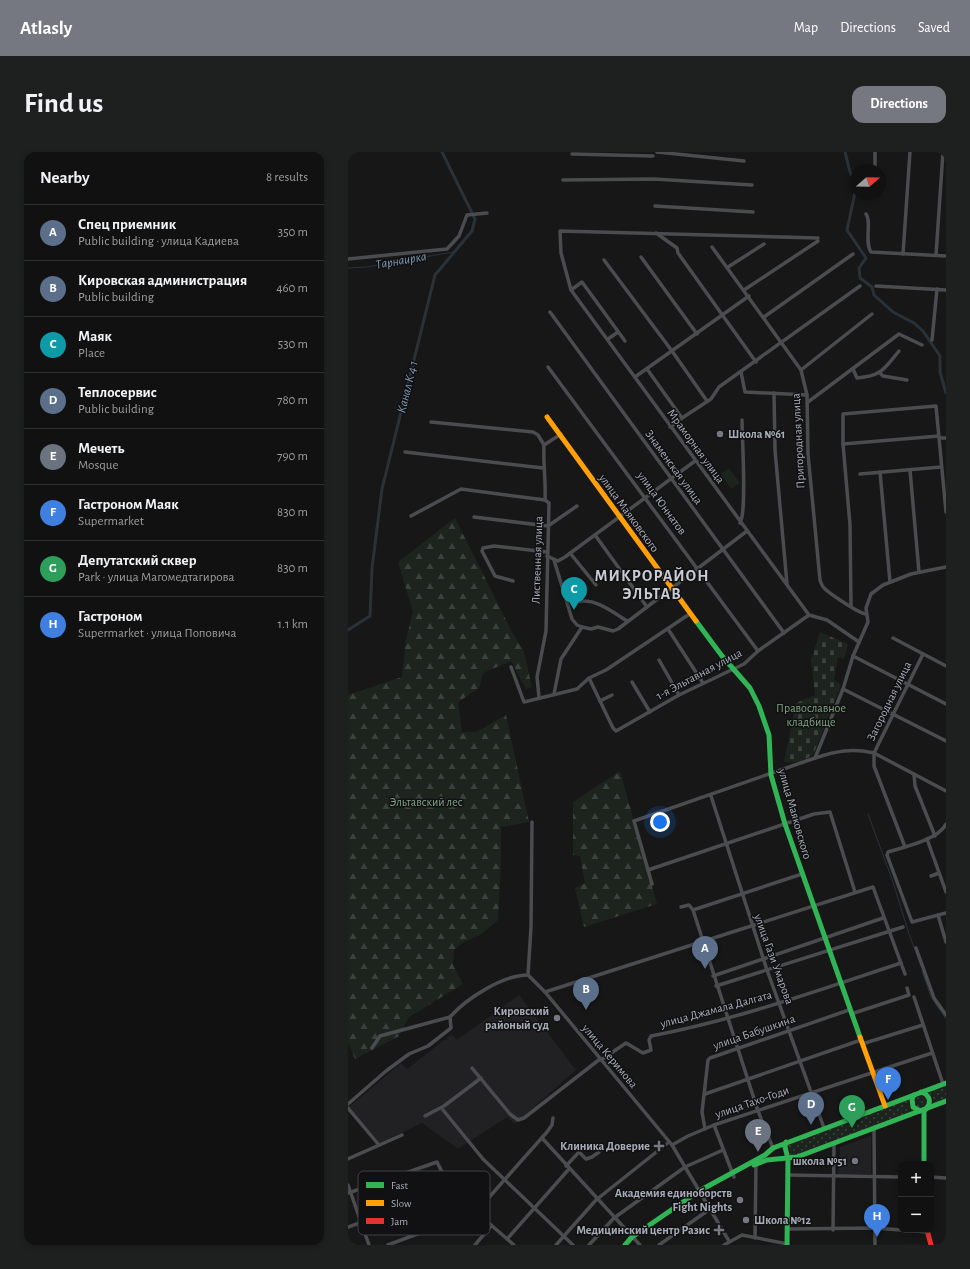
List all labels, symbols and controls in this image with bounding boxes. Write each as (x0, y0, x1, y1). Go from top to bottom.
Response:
text: Atlasly (20, 19, 72, 38)
text: Map (794, 21, 818, 35)
text: Directions (840, 21, 896, 35)
text: Saved (918, 21, 950, 35)
button: Directions (852, 86, 946, 123)
text: Find us (24, 90, 103, 118)
north arrow (850, 164, 886, 200)
text: Nearby (40, 169, 90, 186)
text: 8 results (266, 171, 308, 184)
text: Спец приемник (78, 217, 176, 232)
text: A (49, 226, 57, 239)
text: 350 m (278, 226, 308, 239)
text: Public building · улица Кадиева (78, 235, 239, 248)
water label: Тарнаирка (375, 250, 428, 272)
text: Кировская администрация (78, 273, 247, 288)
text: B (49, 282, 57, 295)
text: 460 m (276, 282, 308, 295)
text: Public building (78, 291, 154, 304)
text: Маяк (78, 329, 112, 344)
text: C (50, 338, 56, 351)
text: 530 m (278, 338, 308, 351)
text: Place (78, 347, 105, 360)
water label: Канал К 4 1 (395, 360, 421, 414)
text: Теплосервис (78, 385, 157, 400)
street label: Пригородная улица (789, 392, 807, 489)
text: D (49, 394, 57, 407)
text: 780 m (277, 394, 308, 407)
text: Public building (78, 403, 154, 416)
street label: Мраморная улица (664, 407, 727, 486)
street label: Знаменская улица (642, 428, 705, 507)
place label: Школа №61 (728, 428, 785, 440)
marker: Школа №61 (715, 429, 725, 439)
text: Мечеть (78, 441, 124, 456)
text: E (50, 450, 56, 463)
text: 790 m (277, 450, 308, 463)
text: Mosque (78, 459, 118, 472)
street label: улица Юннатов (634, 468, 689, 538)
street label: улица Маяковского (595, 471, 661, 555)
text: Гастроном Маяк (78, 497, 179, 512)
text: F (50, 506, 56, 519)
text: 830 m (277, 506, 308, 519)
text: Supermarket (78, 515, 144, 528)
street label: Лиственная улица (529, 515, 546, 604)
text: Депутатский сквер (78, 553, 196, 568)
text: G (49, 562, 57, 575)
text: 830 m (277, 562, 308, 575)
district label: МИКРОРАЙОН ЭЛЬТАВ (594, 567, 710, 602)
text: Park · улица Магомедтагирова (78, 571, 235, 584)
pin: C (561, 577, 587, 610)
text: Гастроном (78, 609, 143, 624)
text: H (48, 618, 58, 631)
text: 1.1 km (278, 618, 308, 631)
text: Supermarket · улица Поповича (78, 627, 236, 640)
street label: 1-я Эльтавная улица (654, 646, 745, 703)
street label: Загородная улица (865, 659, 915, 743)
park label: Православное кладбище (776, 702, 846, 728)
street label: улица Маяковского (775, 767, 814, 861)
park label: Эльтавский лес (389, 796, 463, 808)
your location (650, 812, 670, 832)
street label: улица Гази Умарова (751, 911, 796, 1007)
pin: A (692, 936, 718, 969)
pin: B (573, 977, 599, 1010)
street label: улица Джамала Далгата (658, 988, 774, 1031)
place label: Кировский районый суд (485, 1005, 550, 1032)
street label: улица Бабушкина (711, 1012, 797, 1053)
marker: Кировский районый суд (552, 1013, 562, 1023)
street label: улица Керимова (579, 1021, 640, 1091)
pin: F (875, 1067, 901, 1100)
street label: улица Тахо-Годи (713, 1084, 791, 1122)
pin: D (798, 1092, 824, 1125)
pin: G (839, 1095, 865, 1128)
pin: E (745, 1119, 771, 1152)
place label: Клиника Доверие (560, 1140, 650, 1152)
marker: Клиника Доверие (653, 1140, 665, 1152)
place label: школа №51 (793, 1155, 847, 1167)
marker: школа №51 (850, 1156, 860, 1166)
map controls (898, 1161, 934, 1233)
button: + (898, 1161, 934, 1197)
legend (358, 1171, 490, 1235)
text: Fast (391, 1180, 409, 1191)
place label: Академия единоборств Fight Nights (615, 1187, 732, 1213)
marker: Академия единоборств Fight Nights (735, 1195, 745, 1205)
button: − (898, 1197, 934, 1233)
text: Slow (391, 1198, 412, 1209)
pin: H (864, 1204, 890, 1237)
place label: Школа №12 (754, 1214, 812, 1226)
marker: Школа №12 (741, 1215, 751, 1225)
text: Jam (391, 1216, 408, 1227)
place label: Медицинский центр Разис (576, 1224, 710, 1236)
marker: Медицинский центр Разис (713, 1224, 725, 1236)

